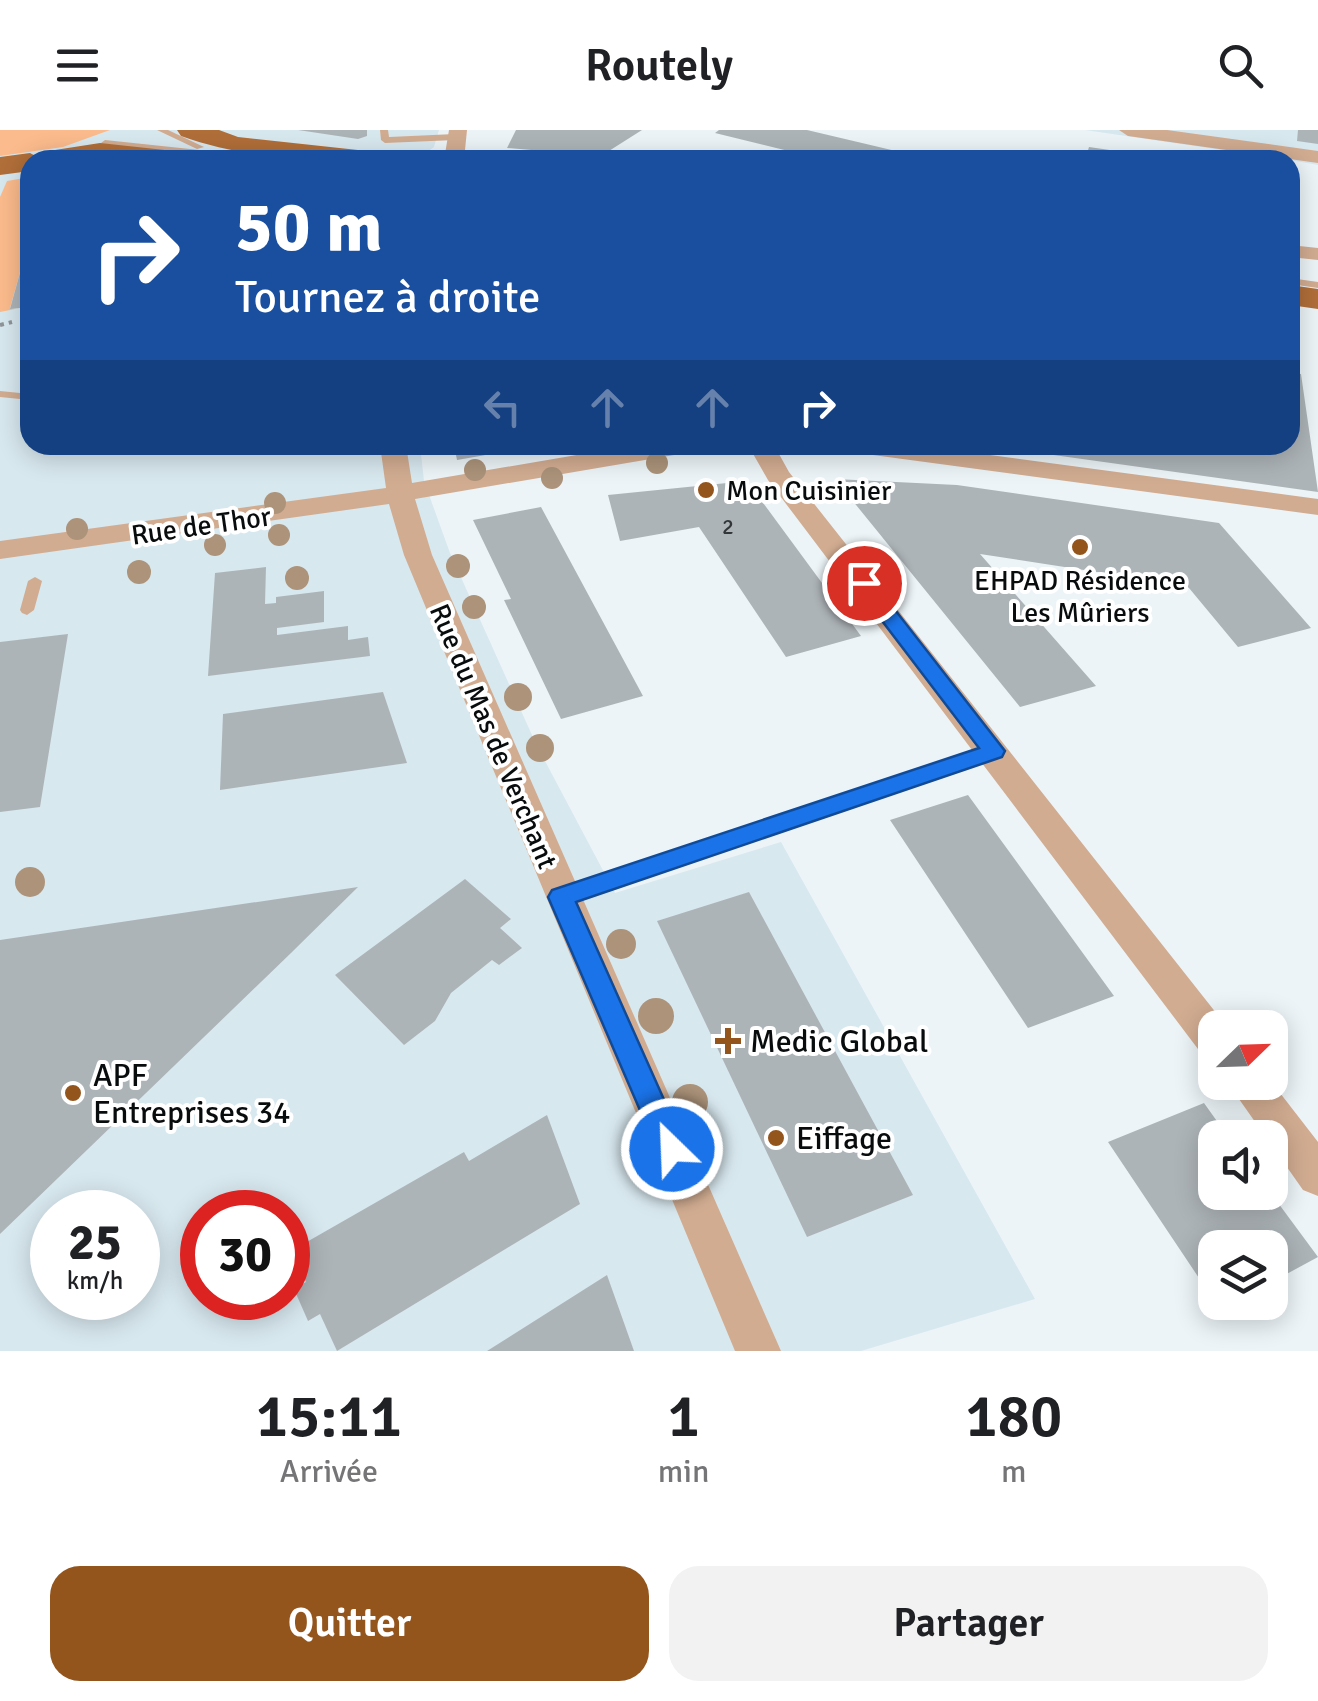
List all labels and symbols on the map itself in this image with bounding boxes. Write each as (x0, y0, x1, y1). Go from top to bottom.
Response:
place label: Mon Cuisinier (726, 474, 892, 508)
marker: Mon Cuisinier (695, 479, 717, 501)
street label: Rue de Thor (129, 499, 274, 553)
house number: 2 (722, 513, 734, 540)
marker: EHPAD Résidence Les Mûriers (1069, 536, 1091, 558)
pin (822, 541, 907, 626)
place label: EHPAD Résidence Les Mûriers (974, 564, 1186, 630)
street label: Rue du Mas de Verchant (422, 599, 564, 874)
north arrow (1198, 1010, 1288, 1100)
place label: Medic Global (750, 1022, 928, 1061)
marker: Medic Global (715, 1028, 741, 1054)
place label: APF Entreprises 34 (93, 1056, 291, 1132)
marker: APF Entreprises 34 (62, 1082, 84, 1104)
position arrow (620, 1097, 724, 1201)
place label: Eiffage (796, 1119, 892, 1158)
marker: Eiffage (765, 1127, 787, 1149)
speed limit sign: 30 (180, 1190, 310, 1320)

